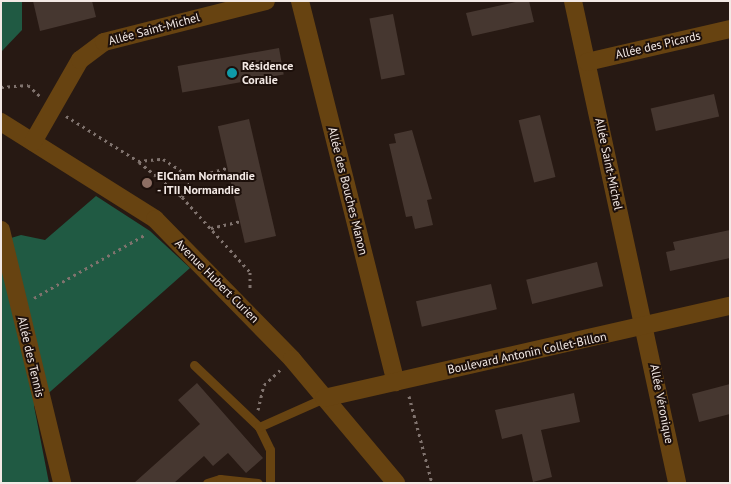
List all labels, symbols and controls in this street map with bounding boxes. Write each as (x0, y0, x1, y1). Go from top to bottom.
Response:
street label: Allée Saint-Michel (107, 10, 201, 48)
street label: Allée des Picards (614, 28, 702, 62)
place label: Résidence Coralie (242, 59, 293, 87)
marker: Résidence Coralie (226, 67, 238, 79)
street label: Allée Saint-Michel (592, 117, 626, 211)
street label: Allée des Bouches Manon (325, 126, 371, 256)
place label: EICnam Normandie - ITII Normandie (157, 169, 255, 197)
marker: EICnam Normandie - ITII Normandie (141, 177, 153, 189)
street label: Avenue Hubert Curien (172, 236, 262, 326)
street label: Allée des Tennis (15, 315, 47, 399)
street label: Boulevard Antonin Collet-Billon (446, 329, 608, 377)
street label: Allée Véronique (647, 363, 677, 445)

